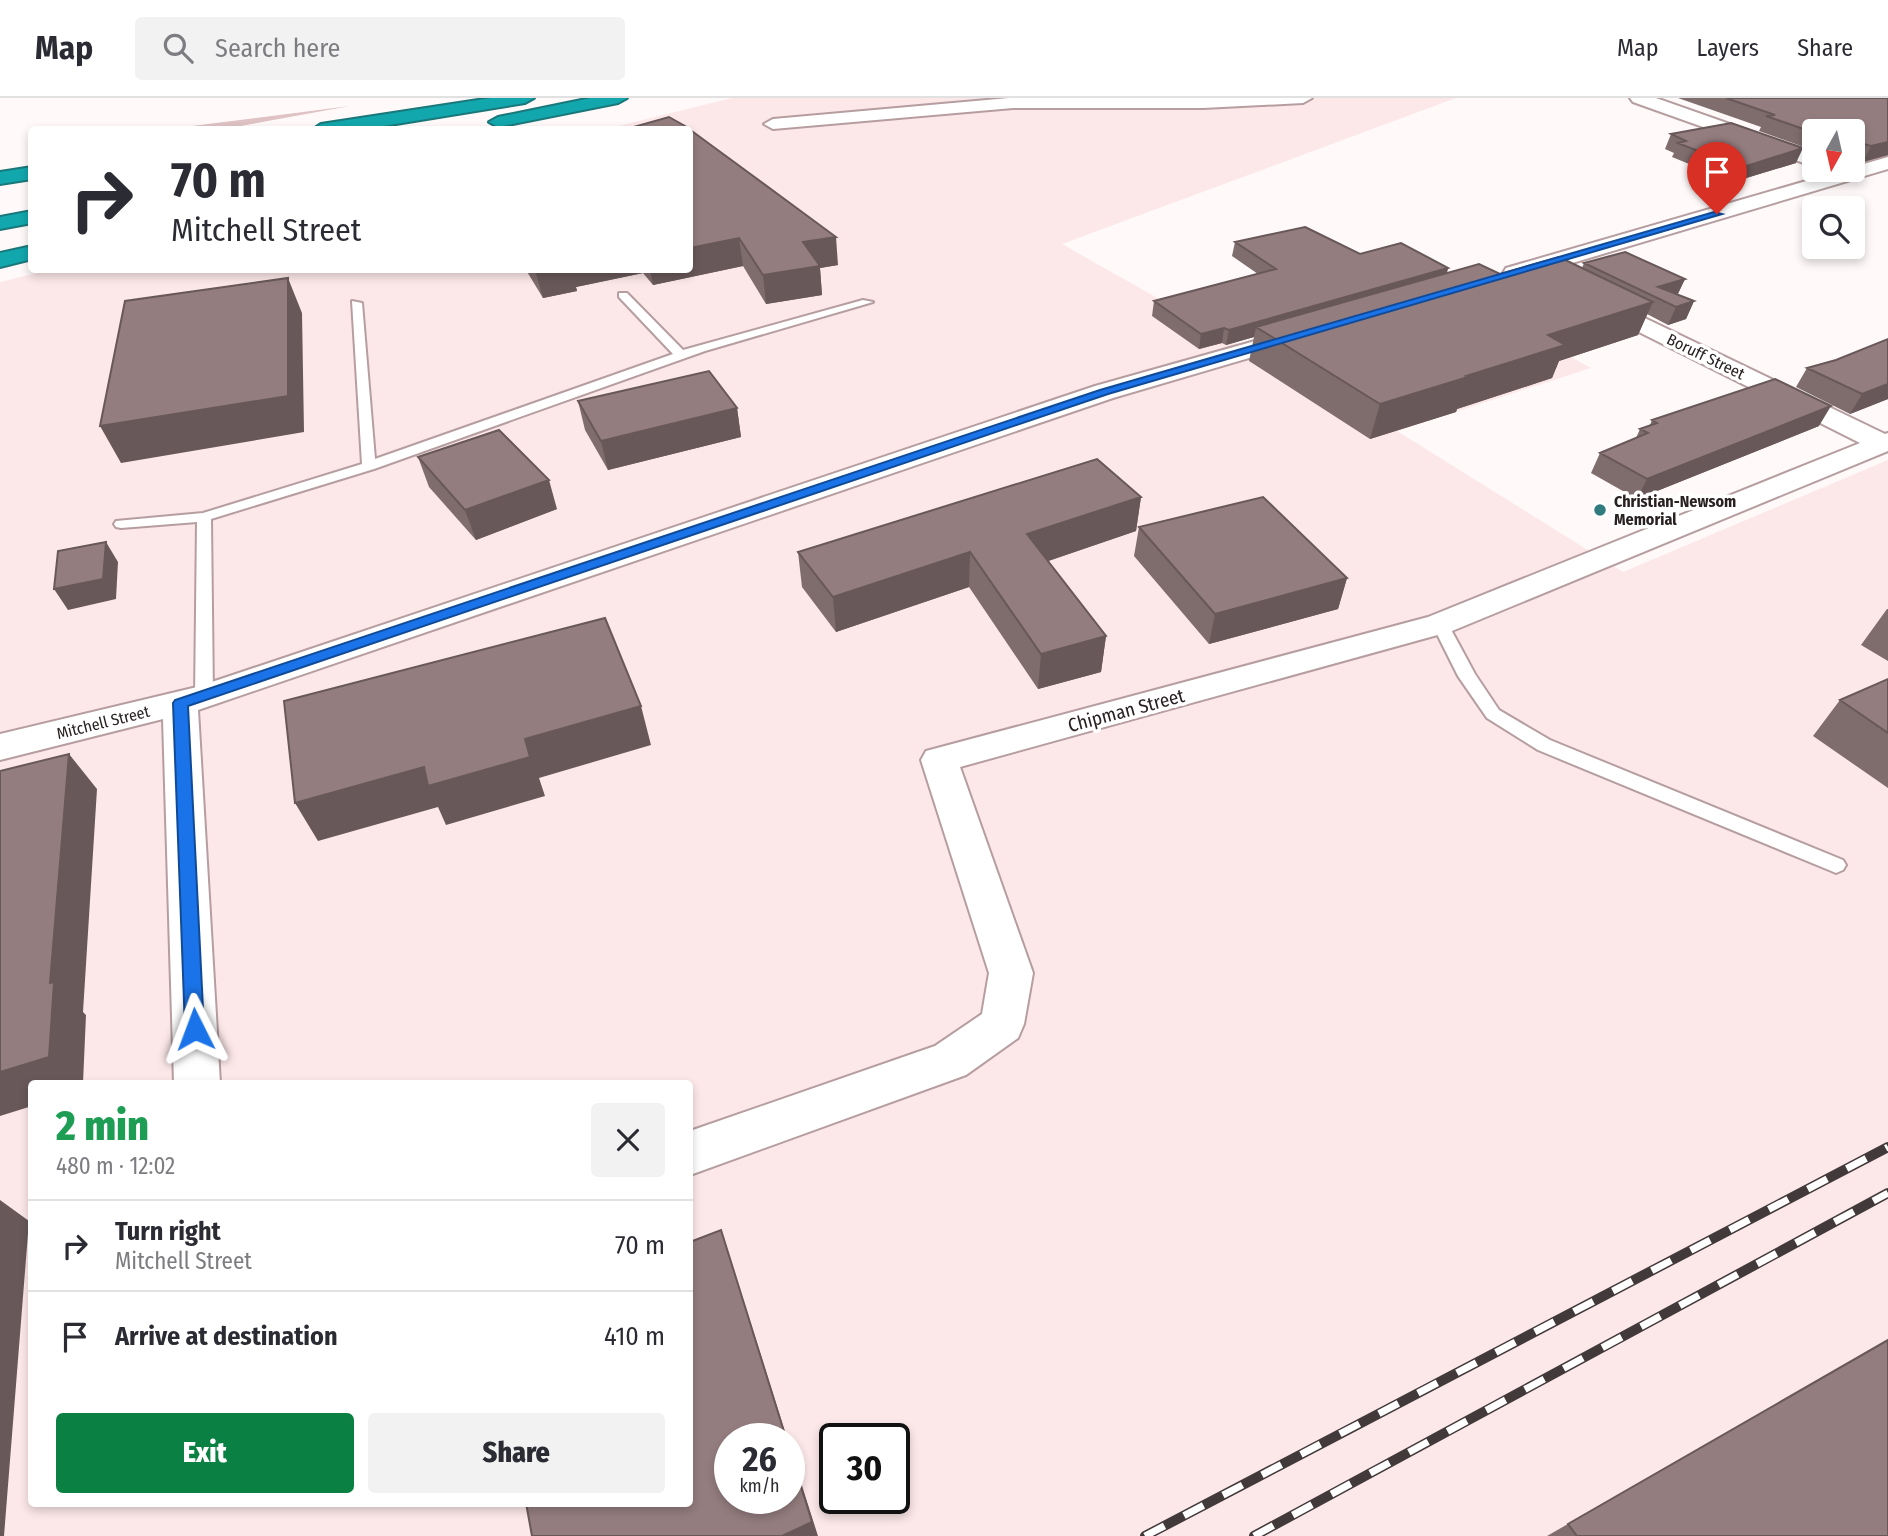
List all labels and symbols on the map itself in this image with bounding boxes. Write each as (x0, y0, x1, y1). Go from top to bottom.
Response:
north arrow (1802, 119, 1866, 182)
pin (1687, 142, 1747, 214)
street label: Boruff Street (1664, 329, 1748, 384)
place label: Christian-Newsom Memorial (1614, 492, 1736, 529)
marker: Christian-Newsom Memorial (1592, 502, 1608, 518)
street label: Chipman Street (1065, 684, 1188, 737)
street label: Mitchell Street (55, 702, 152, 743)
position arrow (158, 992, 232, 1066)
speed limit sign: 30 (819, 1423, 910, 1514)

